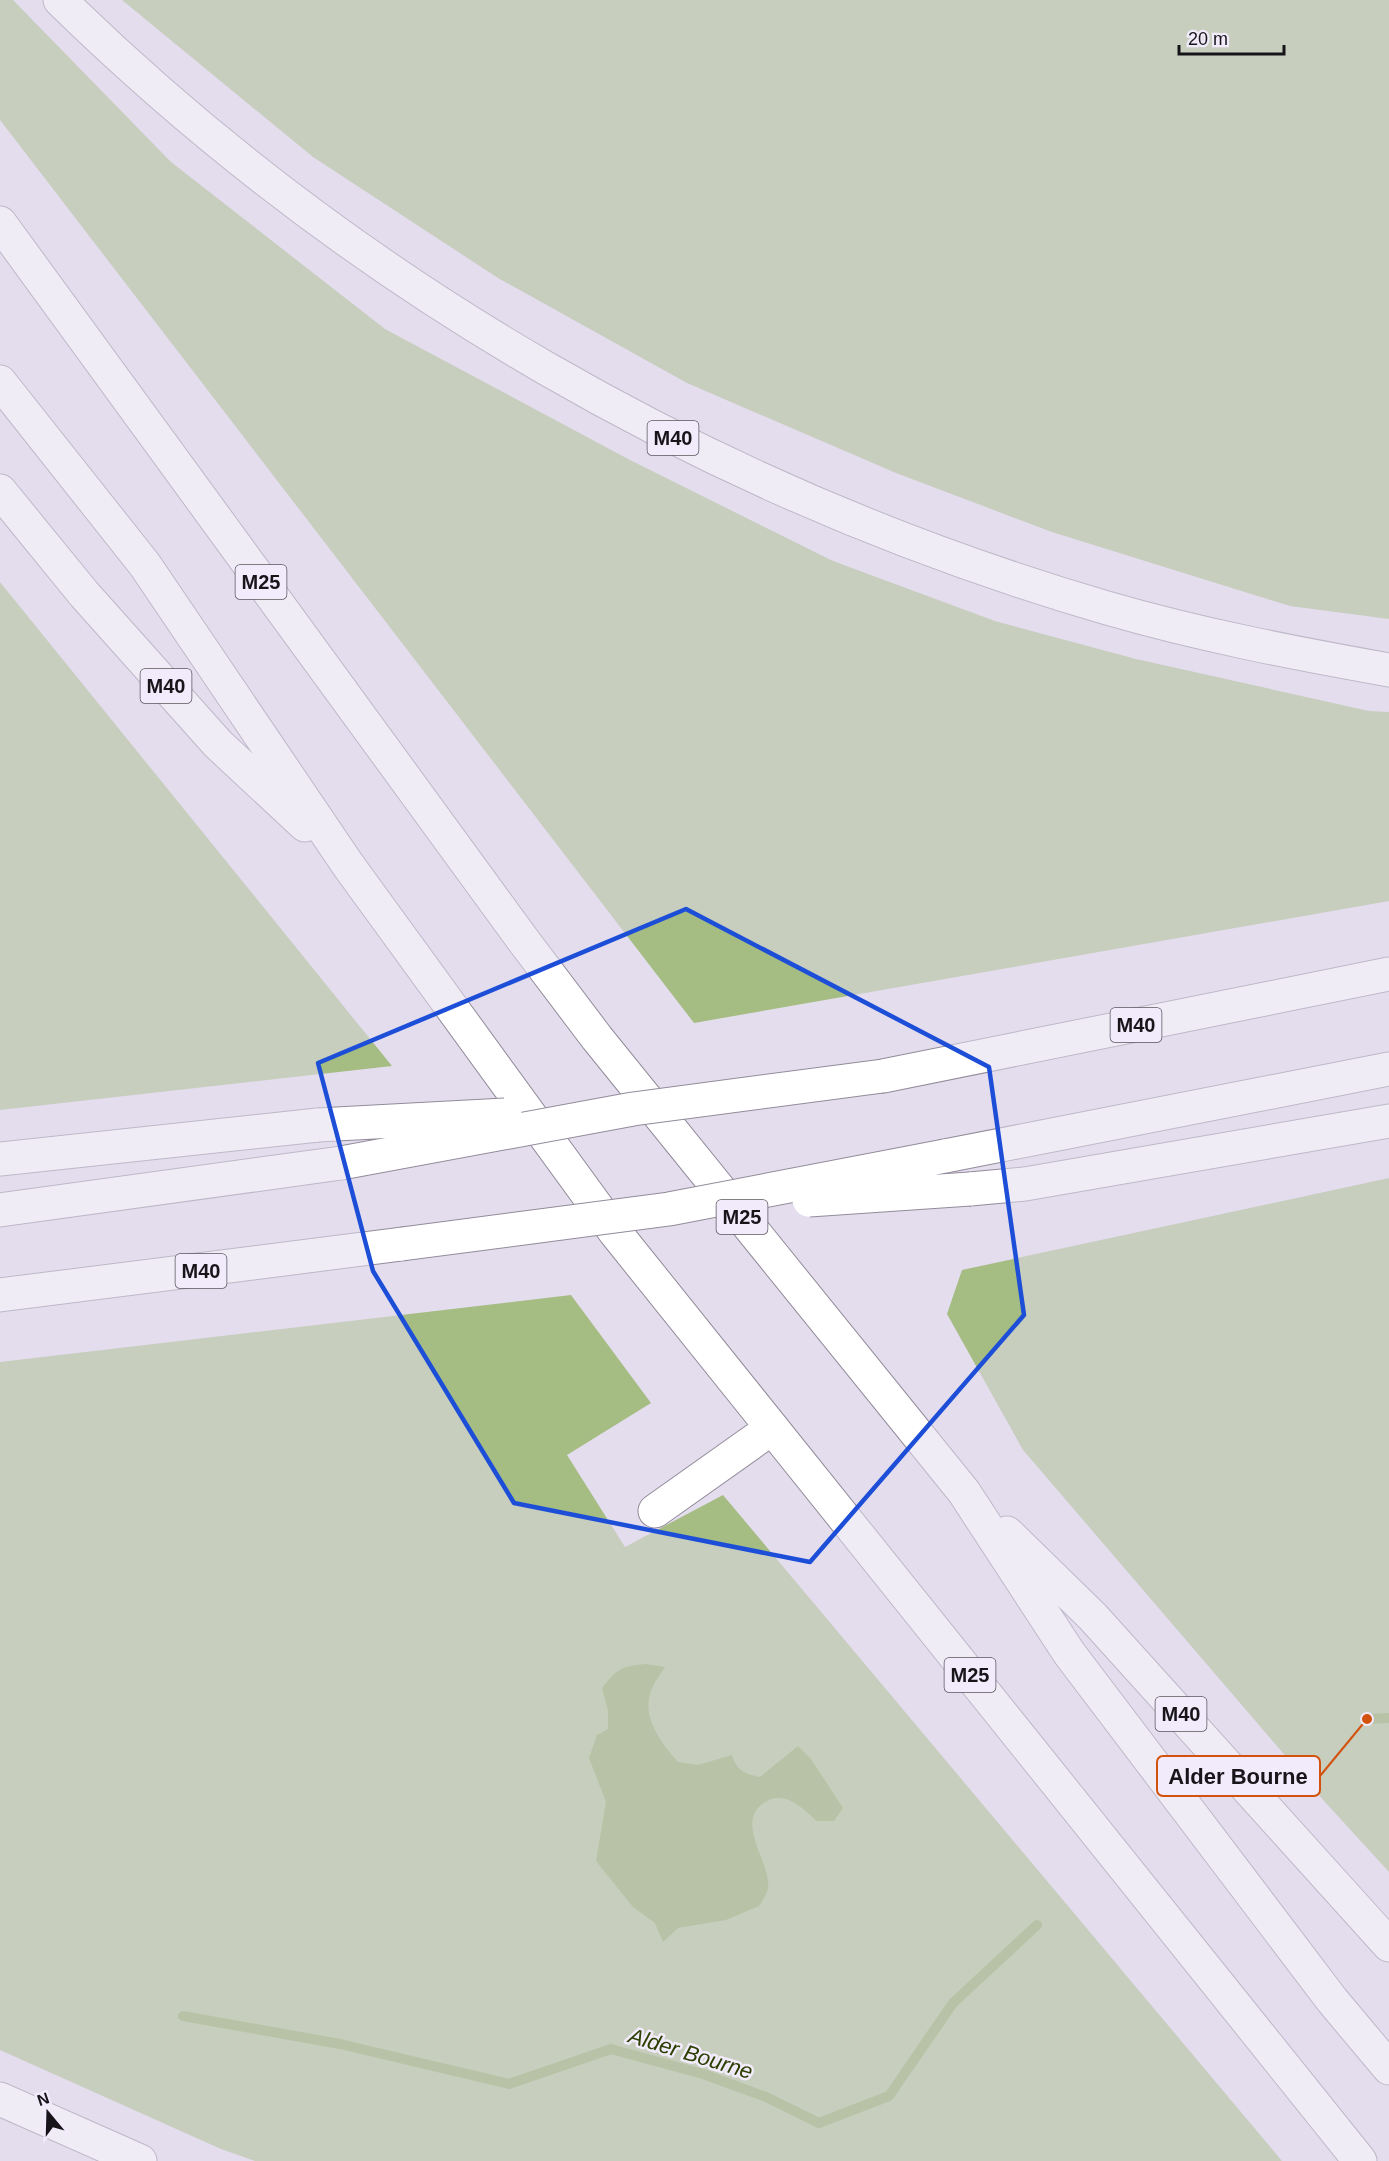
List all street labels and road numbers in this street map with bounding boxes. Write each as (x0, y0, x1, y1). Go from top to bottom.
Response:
road number: M40 (648, 421, 698, 455)
road number: M25 (236, 565, 286, 599)
road number: M40 (140, 669, 192, 703)
road number: M40 (1110, 1008, 1162, 1042)
road number: M25 (716, 1200, 768, 1234)
road number: M40 (176, 1254, 226, 1288)
road number: M25 (944, 1658, 996, 1692)
road number: M40 (1156, 1697, 1206, 1731)

